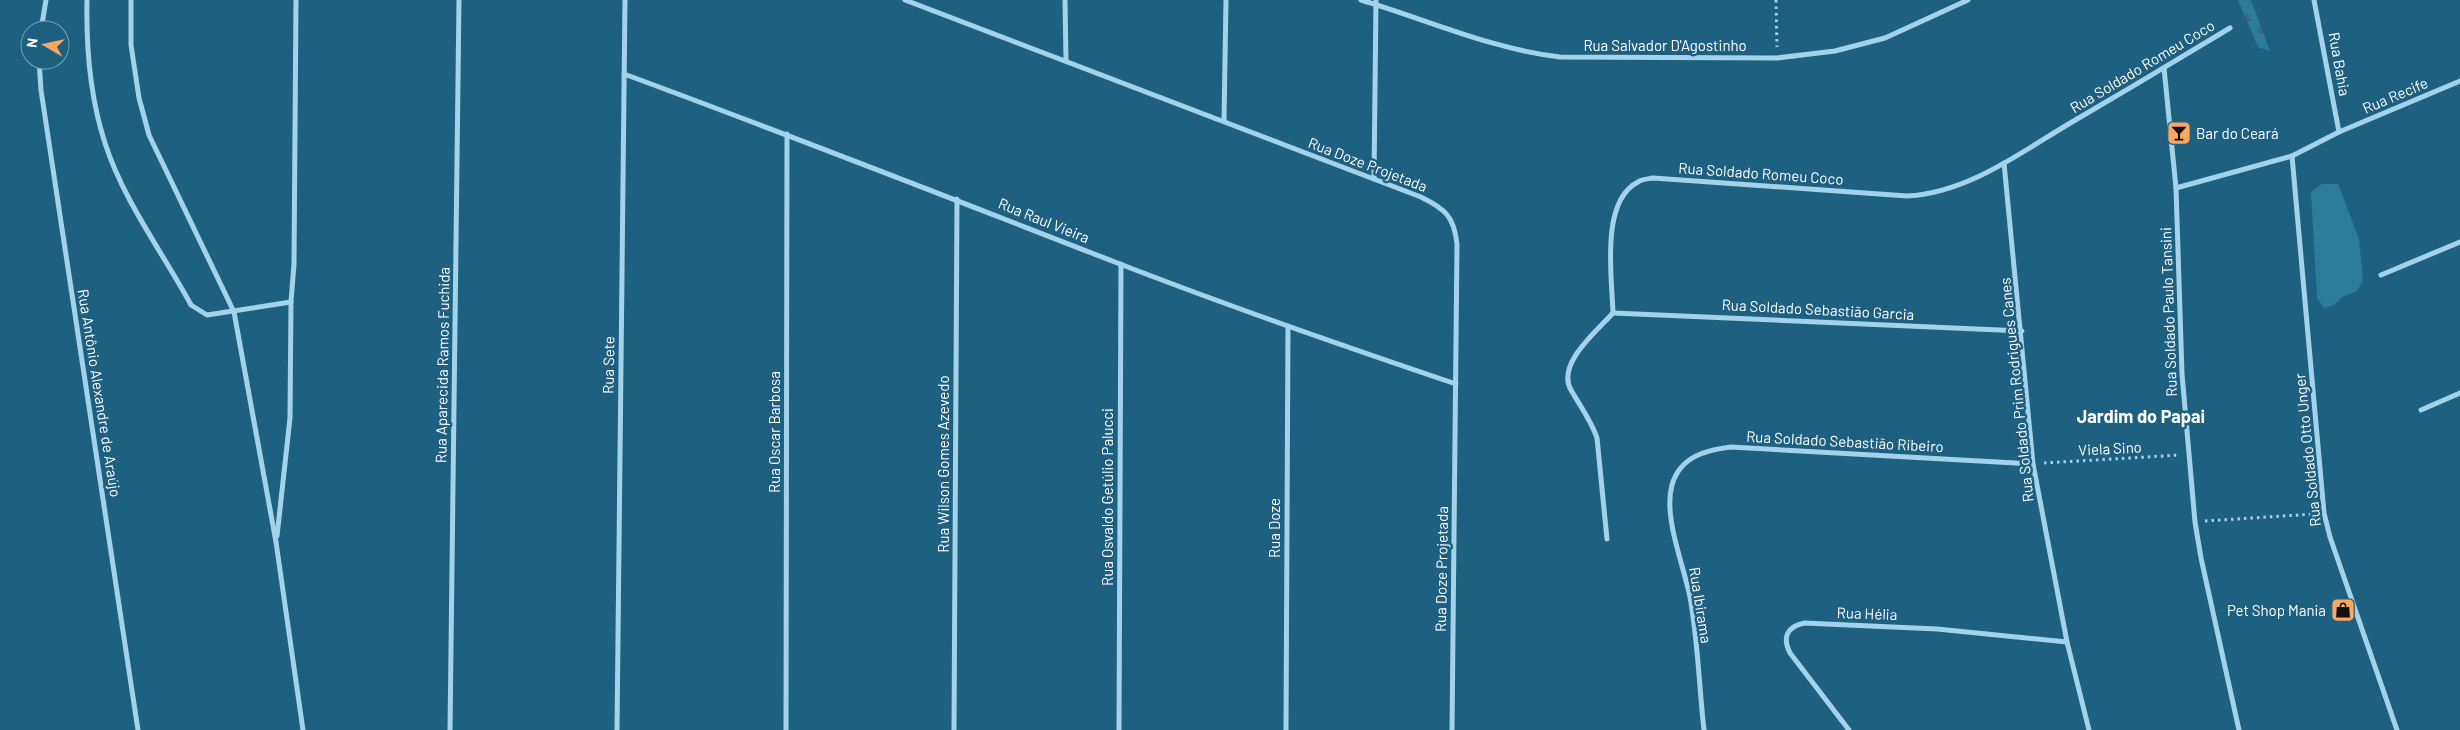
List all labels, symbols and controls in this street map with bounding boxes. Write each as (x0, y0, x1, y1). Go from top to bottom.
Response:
street label: Rua Soldado Romeu Coco (2067, 16, 2217, 116)
north arrow (20, 20, 70, 70)
street label: Rua Bahia (2326, 31, 2354, 97)
street label: Rua Salvador D'Agostinho (1583, 36, 1747, 54)
text: N (23, 37, 41, 49)
street label: Rua Recife (2360, 73, 2430, 117)
bar icon: Bar do Ceará (2166, 120, 2192, 146)
place label: Bar do Ceará (2196, 124, 2279, 142)
street label: Rua Doze Projetada (1306, 133, 1430, 195)
street label: Rua Soldado Romeu Coco (1678, 158, 1844, 188)
street label: Rua Raul Vieira (996, 194, 1092, 246)
street label: Rua Soldado Paulo Tansini (2156, 227, 2180, 397)
street label: Rua Aparecida Ramos Fuchida (431, 267, 453, 463)
street label: Rua Soldado Prim Rodrigues Canes (1995, 277, 2037, 503)
street label: Rua Antônio Alexandre de Araújo (75, 288, 125, 498)
street label: Rua Soldado Sebastião Garcia (1721, 295, 1915, 323)
street label: Rua Sete (598, 336, 618, 394)
street label: Rua Oscar Barbosa (765, 371, 783, 493)
street label: Rua Soldado Otto Unger (2290, 372, 2324, 528)
street label: Rua Wilson Gomes Azevedo (934, 375, 952, 553)
district label: Jardim do Papai (2077, 405, 2205, 427)
street label: Rua Osvaldo Getúlio Palucci (1098, 408, 1116, 586)
street label: Rua Soldado Sebastião Ribeiro (1746, 427, 1944, 455)
street label: Viela Sino (2078, 437, 2142, 459)
street label: Rua Doze (1265, 498, 1283, 558)
street label: Rua Doze Projetada (1431, 506, 1451, 632)
street label: Rua Ibirama (1686, 566, 1716, 644)
shop icon: Pet Shop Mania (2330, 597, 2356, 623)
place label: Pet Shop Mania (2227, 601, 2326, 619)
street label: Rua Hélia (1836, 603, 1898, 623)

